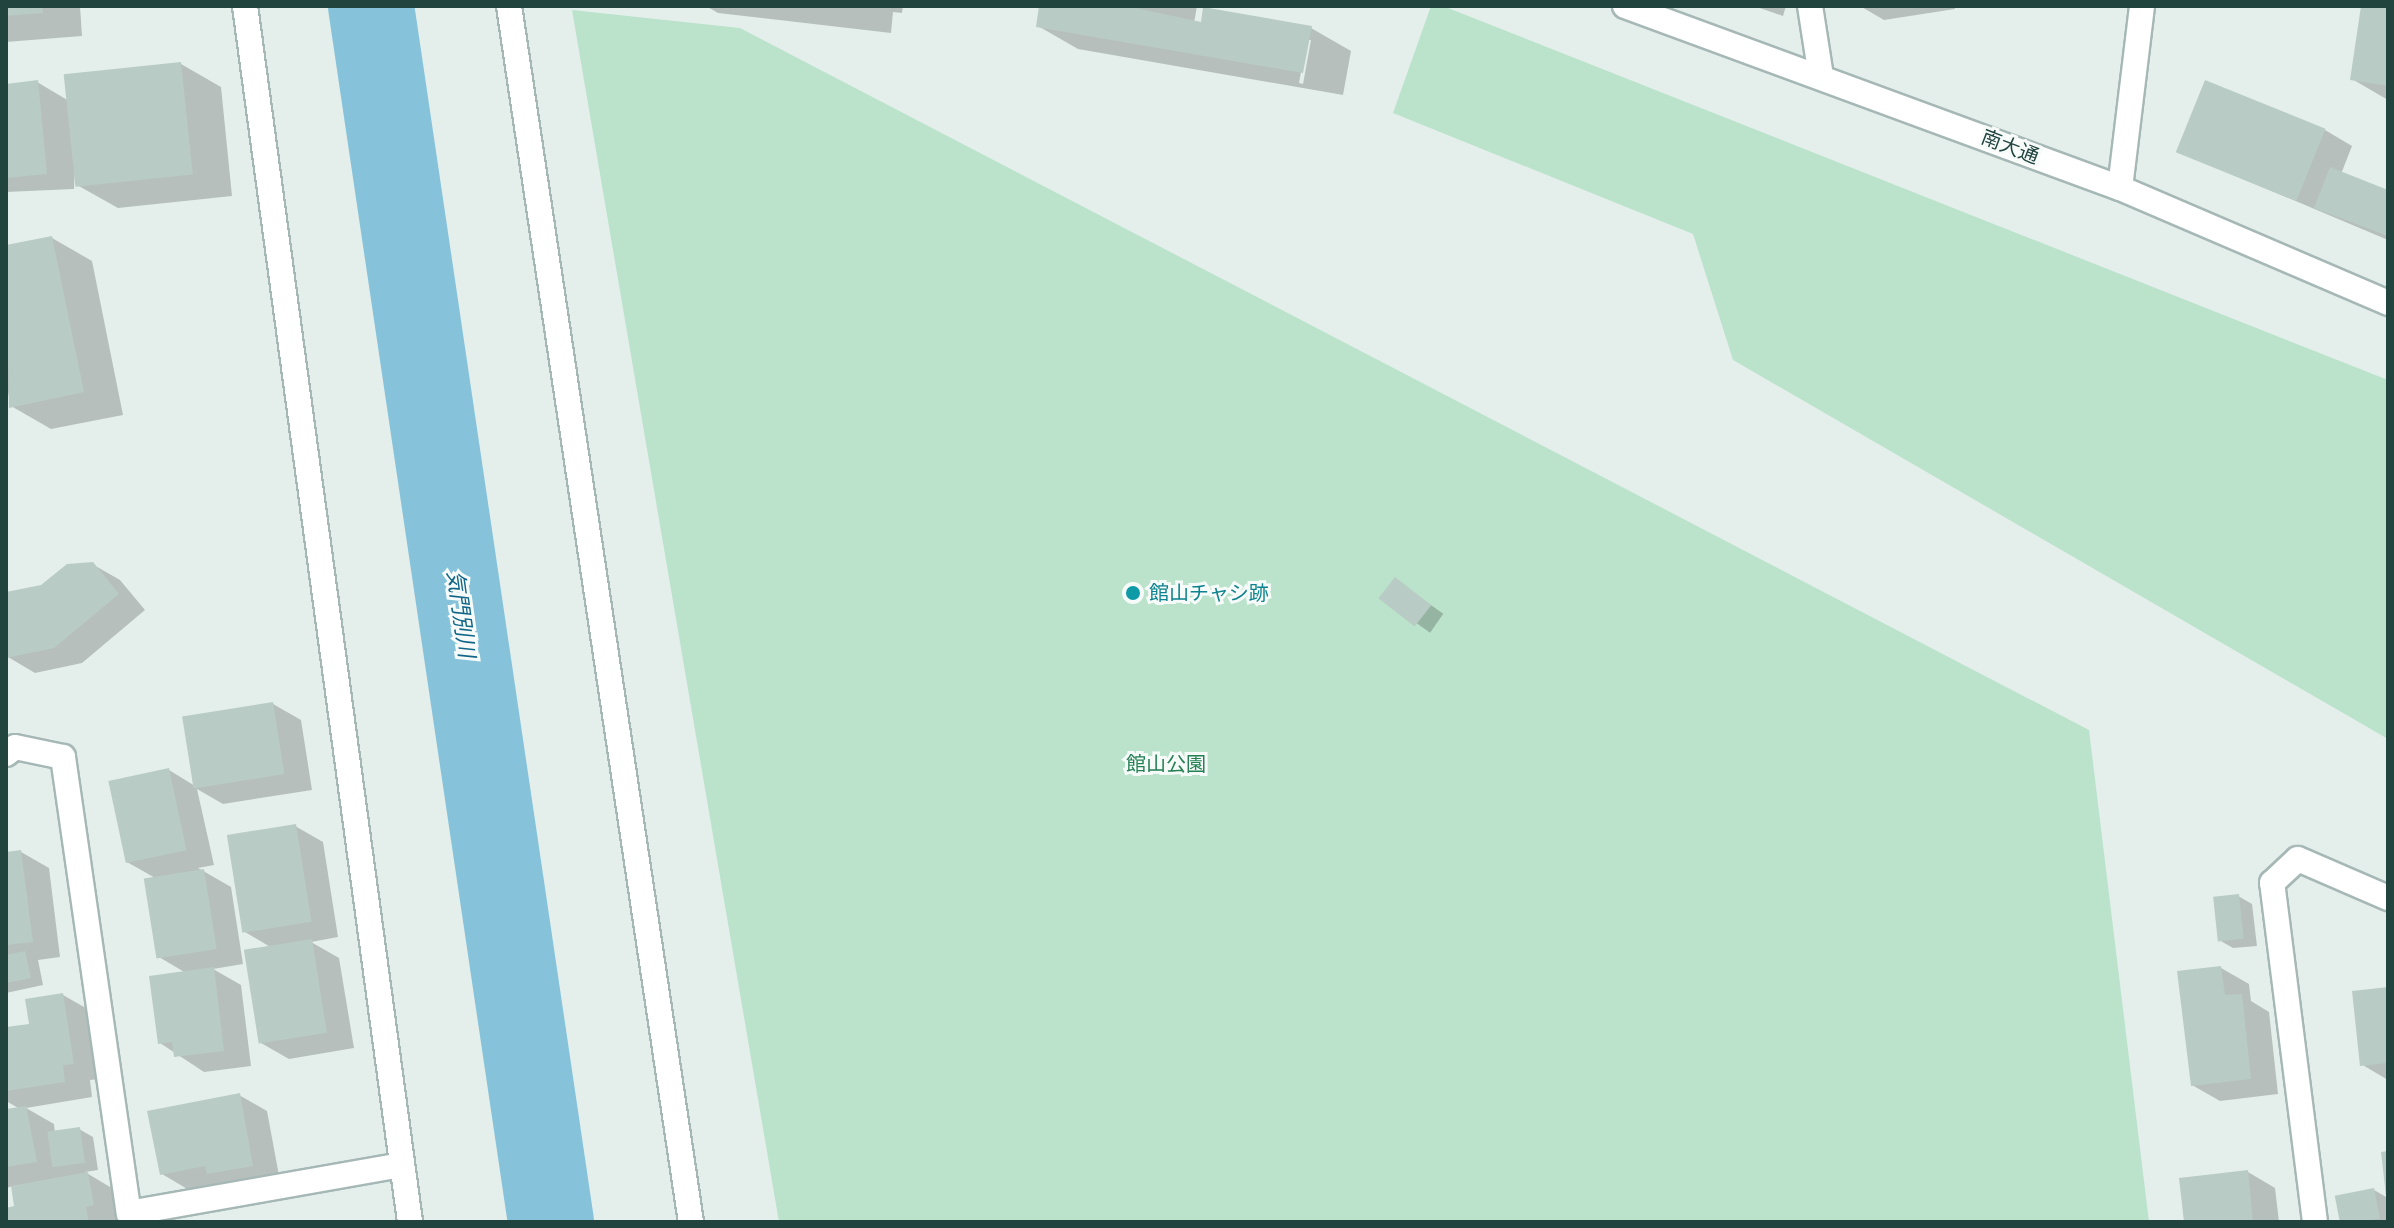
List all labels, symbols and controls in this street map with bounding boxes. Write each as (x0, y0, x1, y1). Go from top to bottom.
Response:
street label: 南大通 (1978, 125, 2042, 169)
water label: 気門別川 (442, 569, 480, 659)
place label: 館山チャシ跡 (1149, 581, 1269, 605)
marker: 館山チャシ跡 (1124, 584, 1142, 602)
park label: 館山公園 (1126, 752, 1206, 776)

